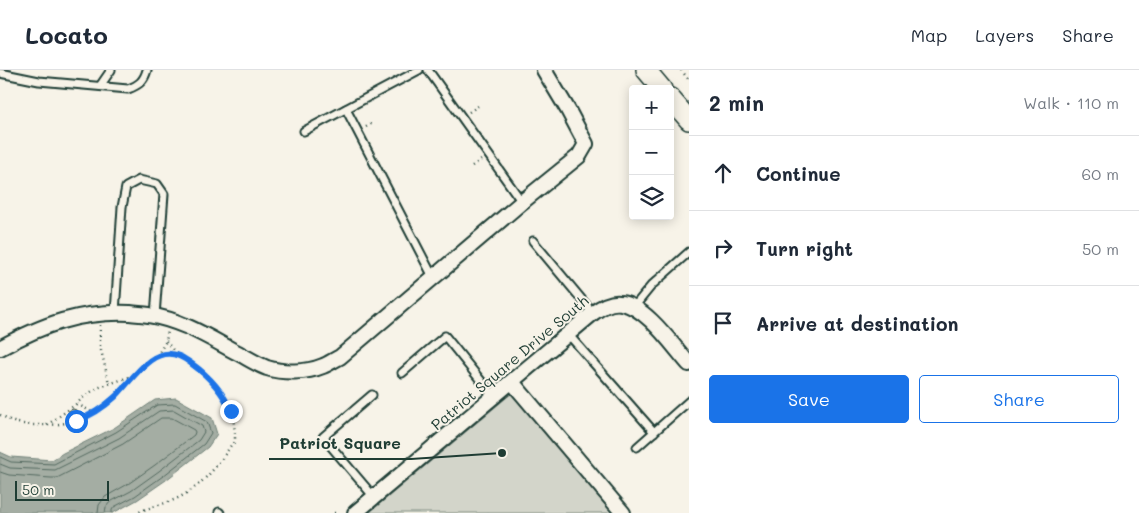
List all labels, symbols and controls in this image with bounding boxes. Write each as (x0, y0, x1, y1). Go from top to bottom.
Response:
text: Locato (25, 19, 108, 50)
text: Map (911, 23, 947, 47)
text: Layers (975, 23, 1034, 47)
text: Share (1062, 23, 1114, 47)
map controls (629, 85, 674, 220)
button: + (629, 85, 674, 130)
text: 2 min (709, 89, 764, 116)
text: Walk · 110 m (1023, 92, 1119, 113)
button: − (629, 130, 674, 175)
icon: ahead (709, 159, 737, 187)
text: Continue (756, 161, 841, 186)
text: 60 m (1082, 163, 1119, 184)
button: layers (629, 175, 674, 220)
icon: right (709, 234, 737, 262)
text: Turn right (756, 236, 853, 261)
text: 50 m (1082, 238, 1119, 259)
street label: Patriot Square Drive South (426, 290, 592, 434)
icon: arrive (709, 309, 737, 337)
text: Arrive at destination (756, 311, 959, 336)
button: Save (709, 375, 909, 423)
button: Share (919, 375, 1119, 423)
route end (220, 400, 243, 423)
route start (65, 410, 88, 433)
callout: Patriot Square (269, 428, 411, 459)
text: Patriot Square (279, 432, 401, 453)
scale bar (15, 478, 109, 501)
text: 50 m (22, 480, 54, 499)

